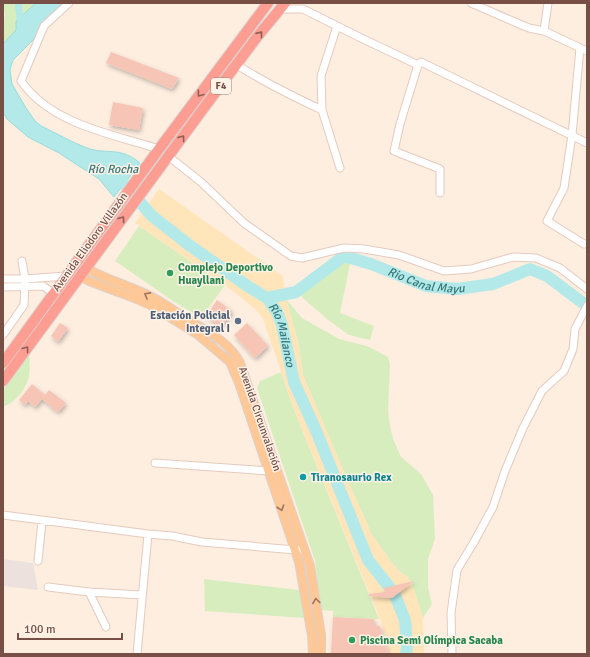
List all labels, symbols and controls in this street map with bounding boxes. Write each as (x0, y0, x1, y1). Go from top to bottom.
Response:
one-way arrow (255, 31, 262, 38)
road number: F4 (211, 78, 231, 94)
one-way arrow (197, 90, 204, 97)
one-way arrow (177, 135, 184, 142)
water label: Río Rocha (88, 162, 139, 177)
street label: Avenida Eliodoro Villazón (50, 190, 130, 294)
one-way arrow (117, 216, 124, 223)
place label: Complejo Deportivo Huayllani (178, 261, 273, 287)
water label: Rio Canal Mayu (385, 264, 467, 297)
marker: Complejo Deportivo Huayllani (165, 268, 175, 278)
one-way arrow (143, 292, 151, 299)
water label: Río Mailanco (265, 300, 298, 369)
place label: Estación Policial Integral I (150, 309, 231, 335)
marker: Estación Policial Integral I (233, 316, 243, 326)
one-way arrow (21, 346, 29, 353)
street label: Avenida Circunvalación (236, 365, 284, 473)
place label: Tiranosaurio Rex (311, 471, 392, 484)
marker: Tiranosaurio Rex (298, 472, 308, 482)
one-way arrow (277, 504, 285, 511)
one-way arrow (312, 598, 321, 605)
scale bar (18, 615, 122, 641)
text: 100 m (24, 622, 56, 637)
place label: Piscina Semi Olímpica Sacaba (360, 634, 503, 647)
marker: Piscina Semi Olímpica Sacaba (347, 635, 357, 645)

